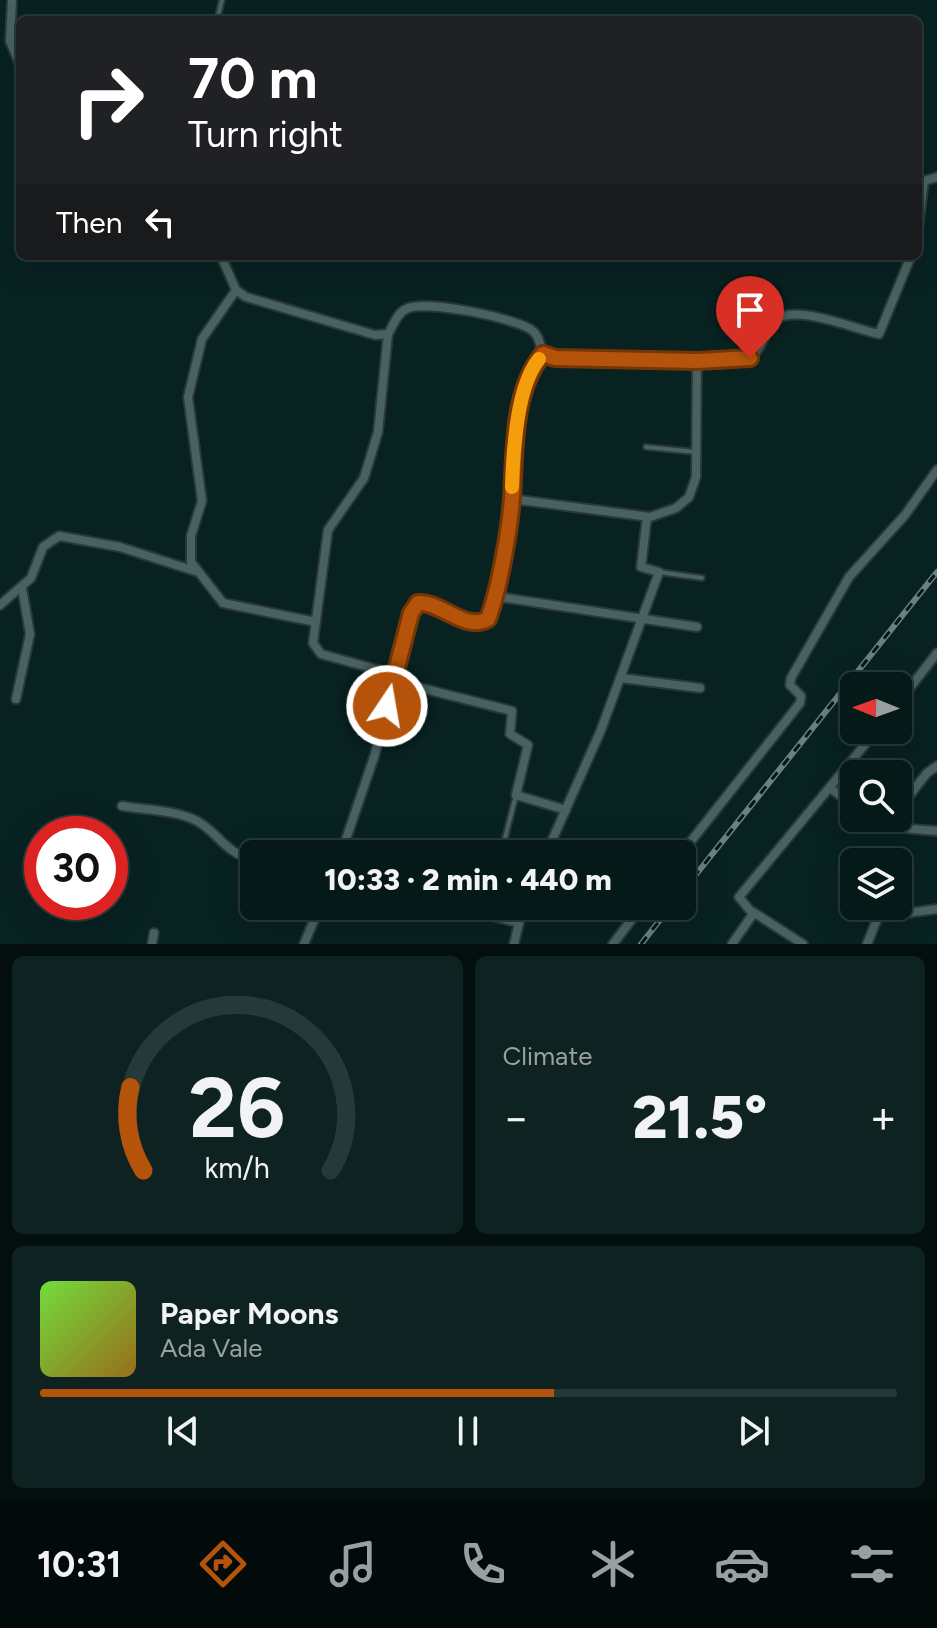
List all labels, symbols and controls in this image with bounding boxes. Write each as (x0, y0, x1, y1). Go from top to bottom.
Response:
text: 70 m (188, 45, 318, 112)
icon: right (56, 48, 160, 152)
text: Turn right (188, 113, 343, 156)
icon: left (138, 200, 182, 244)
text: Then (56, 204, 122, 241)
pin (716, 276, 784, 358)
icon: arrive (728, 288, 772, 332)
position arrow (345, 664, 429, 748)
north arrow (840, 672, 912, 744)
map controls (840, 672, 912, 920)
button: search (840, 760, 912, 832)
speed limit sign: 30 (24, 816, 128, 920)
button: layers (840, 848, 912, 920)
text: 10:33 · 2 min · 440 m (324, 861, 612, 898)
text: Climate (503, 1040, 592, 1072)
text: 26 (189, 1058, 285, 1158)
text: 21.5° (632, 1081, 767, 1153)
text: − (503, 1091, 530, 1144)
text: + (870, 1091, 897, 1144)
text: km/h (205, 1151, 270, 1185)
text: Paper Moons (160, 1295, 339, 1332)
text: Ada Vale (160, 1332, 263, 1364)
icon: previous (161, 1409, 205, 1453)
icon: pause (446, 1409, 490, 1453)
icon: next (732, 1409, 776, 1453)
icon: directions (195, 1536, 251, 1592)
icon: music (325, 1536, 381, 1592)
icon: phone (455, 1536, 511, 1592)
icon: climate (585, 1536, 641, 1592)
icon: car (714, 1536, 770, 1592)
icon: filters (844, 1536, 900, 1592)
text: 10:31 (37, 1543, 121, 1586)

